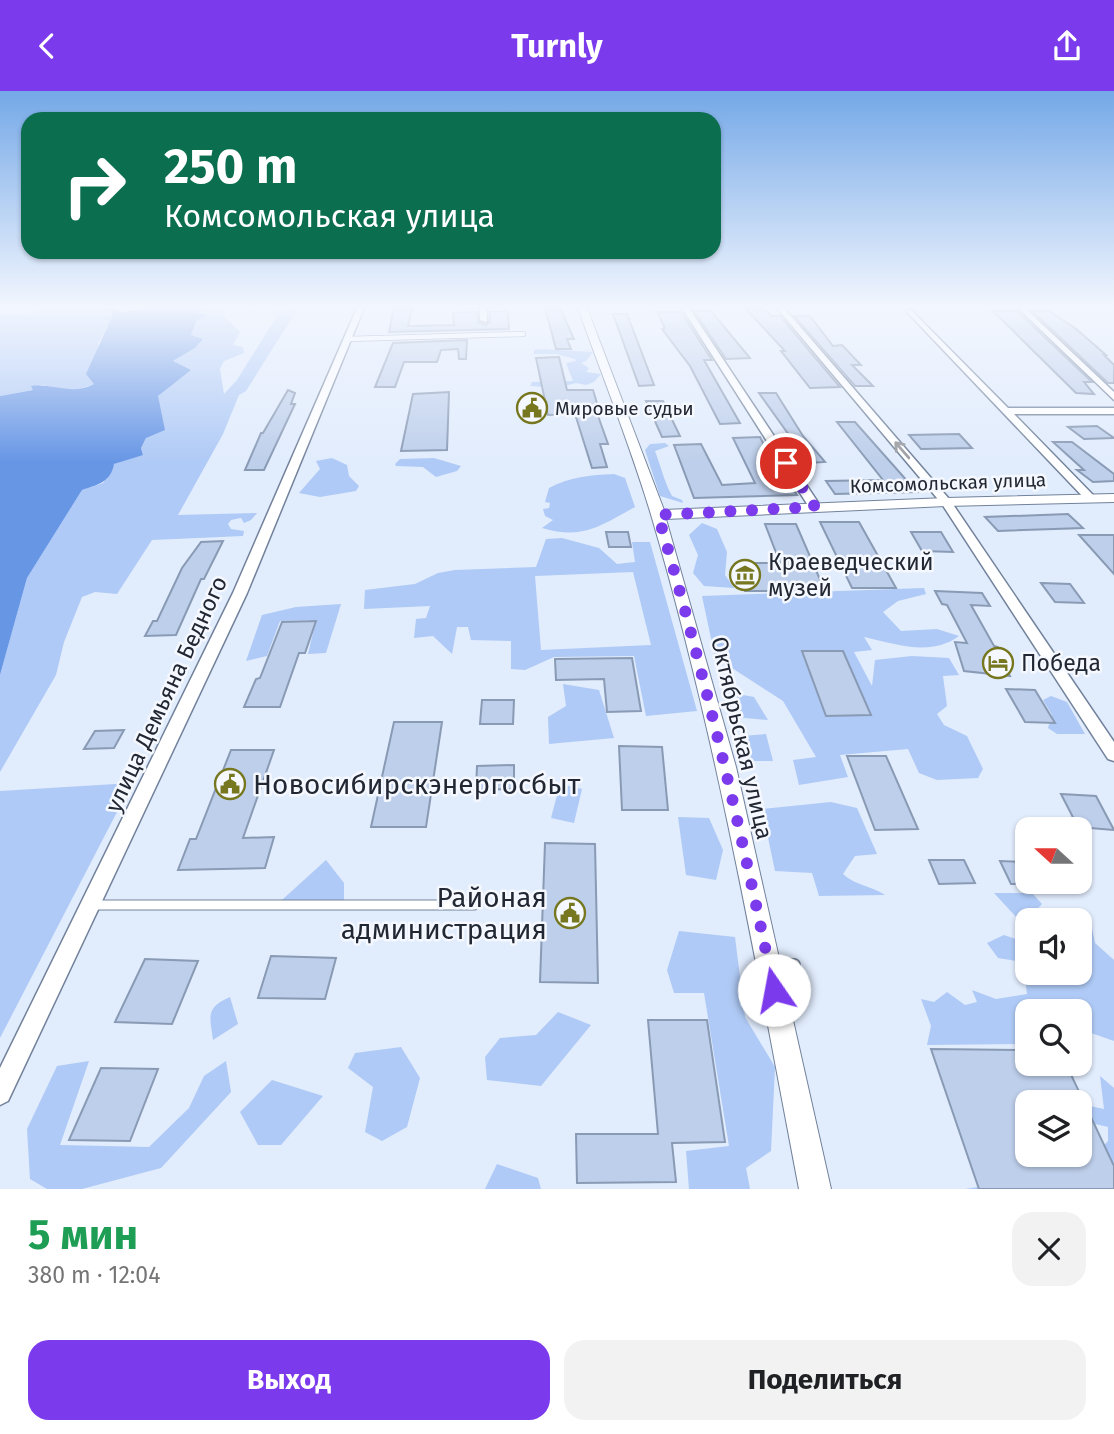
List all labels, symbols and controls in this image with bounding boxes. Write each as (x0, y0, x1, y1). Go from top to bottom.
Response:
icon: back (28, 27, 66, 65)
text: Turnly (511, 27, 603, 65)
icon: share (1048, 27, 1086, 65)
text: 250 m (164, 137, 297, 196)
icon: right (49, 140, 140, 231)
text: Комсомольская улица (164, 197, 495, 235)
public building icon: Мировые судьи (515, 391, 549, 425)
place label: Мировые судьи (555, 397, 694, 420)
pin (756, 433, 816, 493)
one-way arrow (894, 442, 910, 460)
icon: arrive (767, 444, 805, 482)
street label: Комсомольская улица (849, 468, 1047, 498)
place label: Краеведческий музей (768, 548, 934, 602)
museum icon: Краеведческий музей (728, 558, 762, 592)
street label: улица Демьяна Бедного (99, 572, 233, 816)
street label: Октябрьская улица (705, 634, 779, 842)
hotel icon: Победа (981, 646, 1015, 680)
place label: Победа (1021, 649, 1101, 677)
public building icon: Новосибирскэнергосбыт (213, 767, 247, 801)
place label: Новосибирскэнергосбыт (253, 768, 581, 801)
north arrow (1015, 817, 1092, 894)
map controls (1015, 817, 1092, 1167)
place label: Районая администрация (341, 881, 547, 946)
public building icon: Районая администрация (553, 896, 587, 930)
button: sound (1015, 908, 1092, 985)
position arrow (737, 953, 811, 1027)
button: search (1015, 999, 1092, 1076)
button: layers (1015, 1090, 1092, 1167)
text: 5 мин (28, 1210, 138, 1260)
button: close (1012, 1212, 1086, 1286)
text: 380 m · 12:04 (28, 1261, 160, 1289)
button: Выход (28, 1340, 550, 1420)
button: Поделиться (564, 1340, 1086, 1420)

